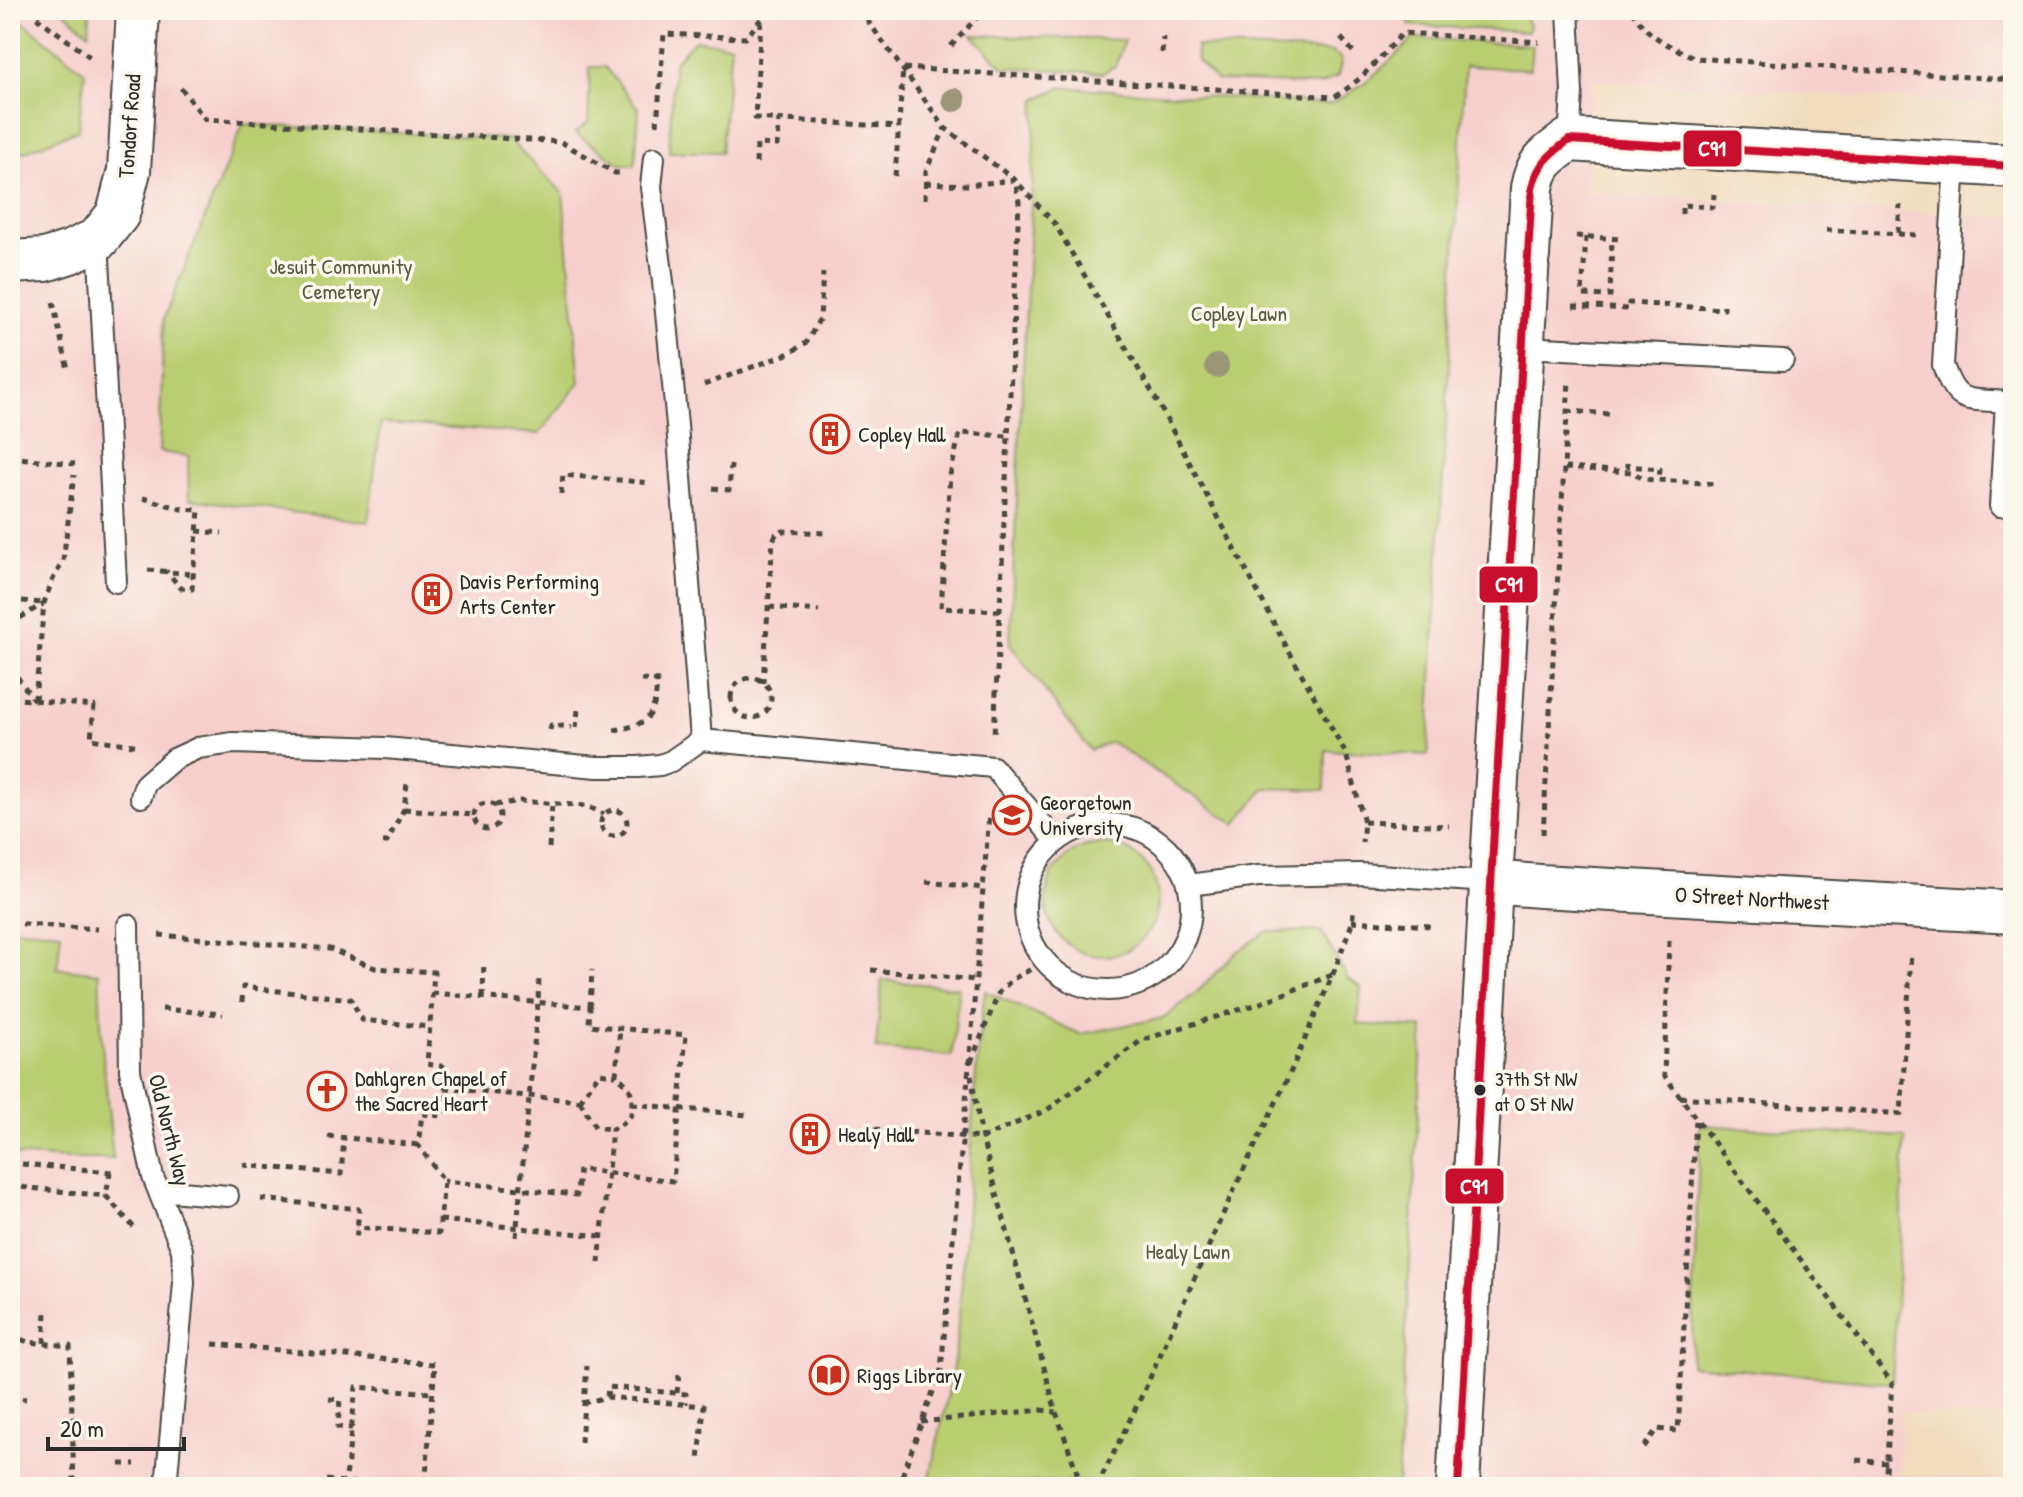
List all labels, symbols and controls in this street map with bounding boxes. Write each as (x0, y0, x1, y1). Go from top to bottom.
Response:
street label: Tondorf Road (110, 73, 148, 179)
line badge: C91 (1682, 129, 1743, 168)
text: C91 (1698, 133, 1726, 163)
park label: Jesuit Community Cemetery (269, 251, 413, 306)
park label: Copley Lawn (1191, 298, 1287, 328)
building icon: Copley Hall (809, 413, 851, 455)
place label: Copley Hall (858, 419, 946, 449)
line badge: C91 (1478, 565, 1539, 604)
place label: Davis Performing Arts Center (460, 566, 599, 621)
text: C91 (1495, 569, 1523, 599)
building icon: Davis Performing Arts Center (411, 573, 453, 615)
place label: Georgetown University (1040, 787, 1132, 842)
school or university icon: Georgetown University (991, 794, 1033, 836)
street label: O Street Northwest (1674, 879, 1830, 917)
place label: Dahlgren Chapel of the Sacred Heart (355, 1063, 507, 1118)
place label: 37th St NW at O St NW (1495, 1065, 1578, 1117)
church icon: Dahlgren Chapel of the Sacred Heart (306, 1070, 348, 1112)
street label: Old North Way (142, 1071, 198, 1189)
marker: 37th St NW at O St NW (1472, 1082, 1488, 1098)
building icon: Healy Hall (789, 1113, 831, 1155)
place label: Healy Hall (838, 1119, 915, 1149)
line badge: C91 (1444, 1167, 1505, 1205)
text: C91 (1460, 1171, 1488, 1201)
park label: Healy Lawn (1146, 1236, 1230, 1266)
library icon: Riggs Library (808, 1354, 850, 1396)
place label: Riggs Library (857, 1360, 962, 1390)
scale bar (48, 1401, 184, 1451)
text: 20 m (60, 1412, 104, 1444)

